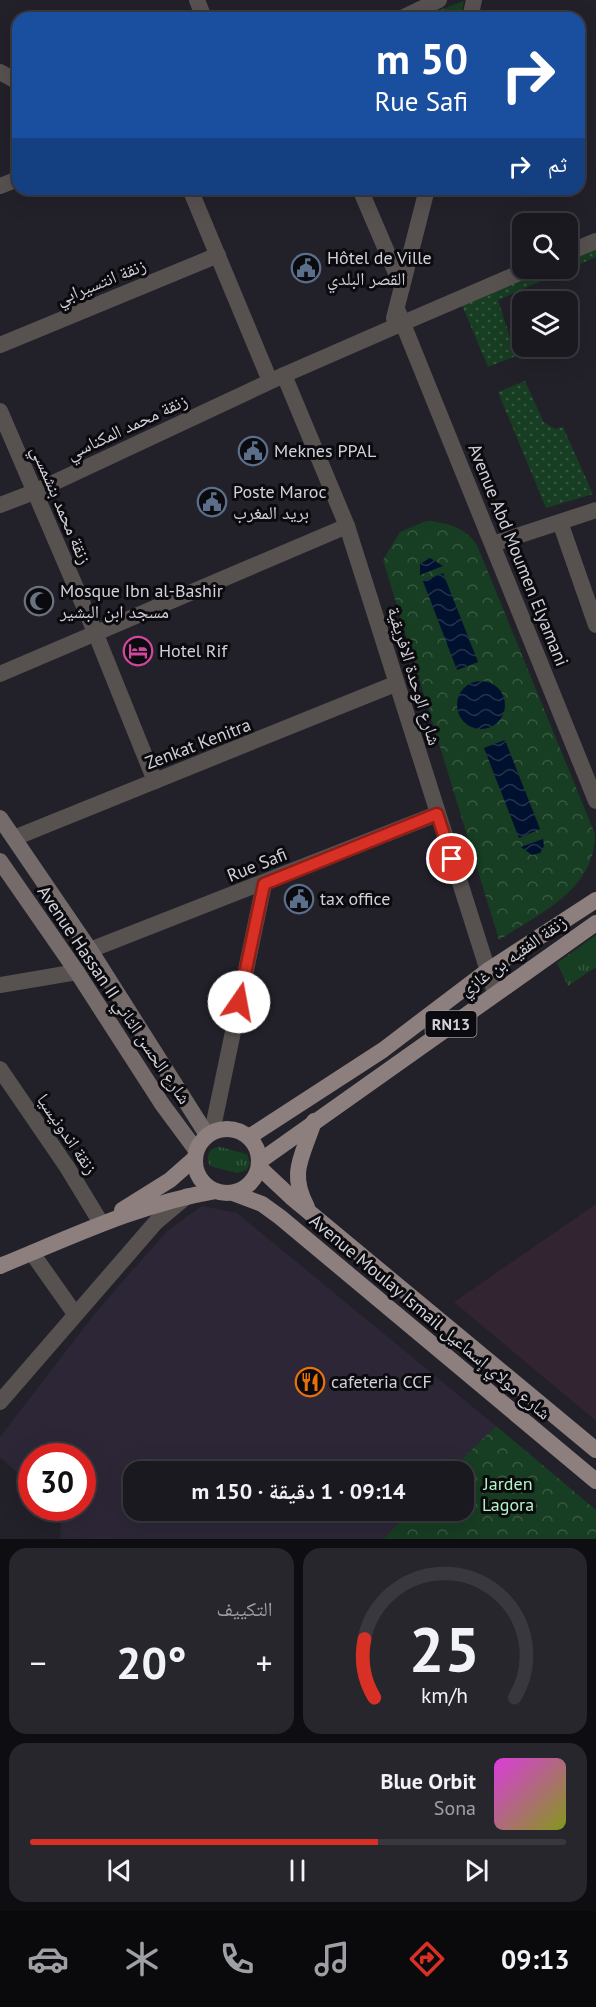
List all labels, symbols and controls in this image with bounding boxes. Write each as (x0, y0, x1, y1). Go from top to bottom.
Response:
text: 50 m (376, 31, 468, 86)
icon: right (489, 36, 567, 114)
text: Rue Safi (374, 84, 468, 118)
icon: right (503, 150, 536, 183)
text: ثم (548, 150, 567, 178)
map controls (512, 213, 578, 357)
button: search (512, 213, 578, 279)
place label: Hôtel de Ville القصر البلدي (327, 246, 432, 294)
public building icon: Hôtel de Ville القصر البلدي (290, 252, 322, 284)
street label: زنقة انتسيرابي (53, 253, 150, 313)
button: layers (512, 291, 578, 357)
street label: زنقة محمد المكناسي (63, 389, 192, 468)
public building icon: Meknes PPAL (237, 435, 269, 467)
place label: Meknes PPAL (274, 439, 376, 462)
street label: Avenue Abd Moumen Elyamani (463, 440, 574, 669)
street label: زنقة محمد بنشمسي (23, 442, 97, 569)
place label: Poste Maroc بريد المغرب (233, 480, 327, 524)
public building icon: Poste Maroc بريد المغرب (196, 486, 228, 518)
place label: Mosque Ibn al-Bashir مسجد ابن البشير (59, 579, 223, 623)
mosque icon: Mosque Ibn al-Bashir مسجد ابن البشير (23, 585, 55, 617)
street label: شارع الوحدة الافريقية (382, 604, 447, 748)
hotel icon: Hotel Rif (122, 635, 154, 667)
place label: Hotel Rif (159, 639, 228, 662)
street label: Zenkat Kenitra (142, 713, 254, 774)
pin (426, 833, 477, 884)
street label: Rue Safi (224, 842, 290, 887)
icon: arrive (435, 842, 468, 875)
street label: Avenue Hassan II شارع الحسن الثاني (30, 881, 196, 1110)
public building icon: tax office (283, 883, 315, 915)
place label: tax office (320, 887, 390, 910)
street label: زنقة الفقيه بن غازي (455, 910, 573, 1004)
position arrow (207, 970, 271, 1034)
road number: RN13 (426, 1011, 476, 1037)
street label: زنقة اندونيسيا (32, 1089, 103, 1178)
street label: Avenue Moulay Ismail شارع مولاي إسماعيل (303, 1209, 556, 1427)
restaurant icon: cafeteria CCF (294, 1366, 326, 1398)
place label: cafeteria CCF (331, 1370, 432, 1393)
speed limit sign: 30 (18, 1443, 96, 1521)
park label: Jarden Lagora (482, 1472, 534, 1516)
text: 09:14 · 1 دقيقة · 150 m (191, 1477, 406, 1505)
text: التكييف (216, 1596, 273, 1622)
text: 25 (409, 1608, 480, 1689)
text: 20° (116, 1633, 187, 1691)
text: − (30, 1641, 47, 1684)
text: + (256, 1641, 272, 1684)
text: km/h (421, 1681, 468, 1709)
text: Blue Orbit (380, 1767, 476, 1795)
text: Sona (434, 1795, 476, 1821)
icon: previous (103, 1854, 136, 1887)
icon: pause (281, 1854, 314, 1887)
icon: next (460, 1854, 493, 1887)
icon: car (27, 1938, 69, 1980)
icon: climate (121, 1938, 163, 1980)
icon: phone (216, 1938, 258, 1980)
icon: music (311, 1938, 353, 1980)
icon: directions (406, 1938, 448, 1980)
text: 09:13 (501, 1942, 570, 1976)

